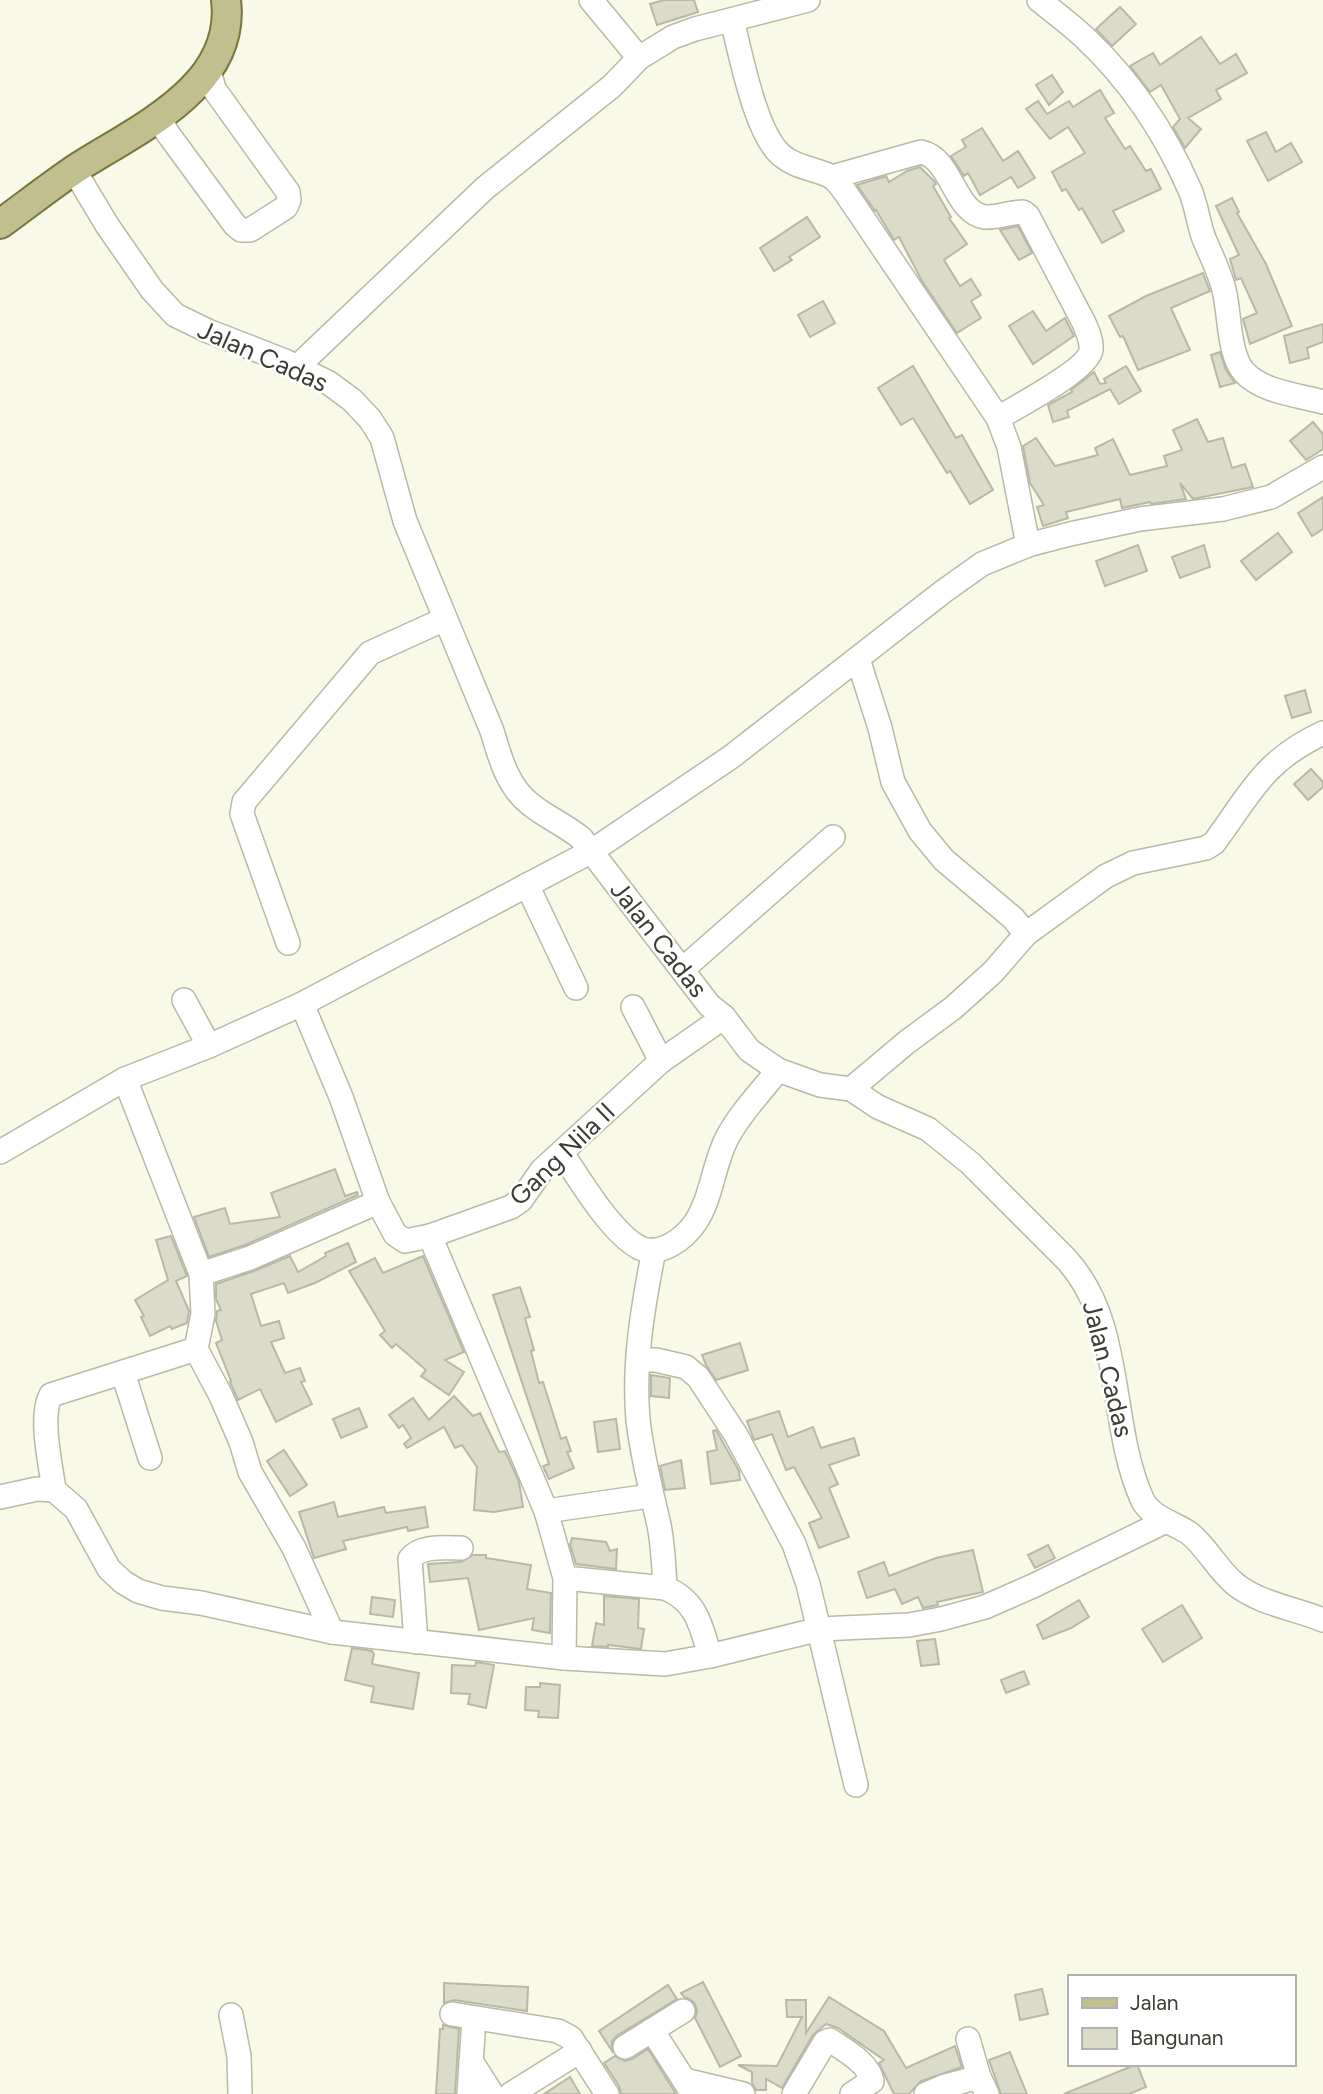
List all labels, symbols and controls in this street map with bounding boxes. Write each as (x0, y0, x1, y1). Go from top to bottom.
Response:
street label: Jalan Cadas (193, 313, 333, 399)
street label: Jalan Cadas (604, 874, 714, 1004)
street label: Gang Nila II (502, 1096, 622, 1212)
street label: Jalan Cadas (1076, 1298, 1140, 1440)
legend (1068, 1975, 1295, 2066)
text: Jalan (1130, 1990, 1179, 2015)
text: Bangunan (1130, 2025, 1223, 2050)

